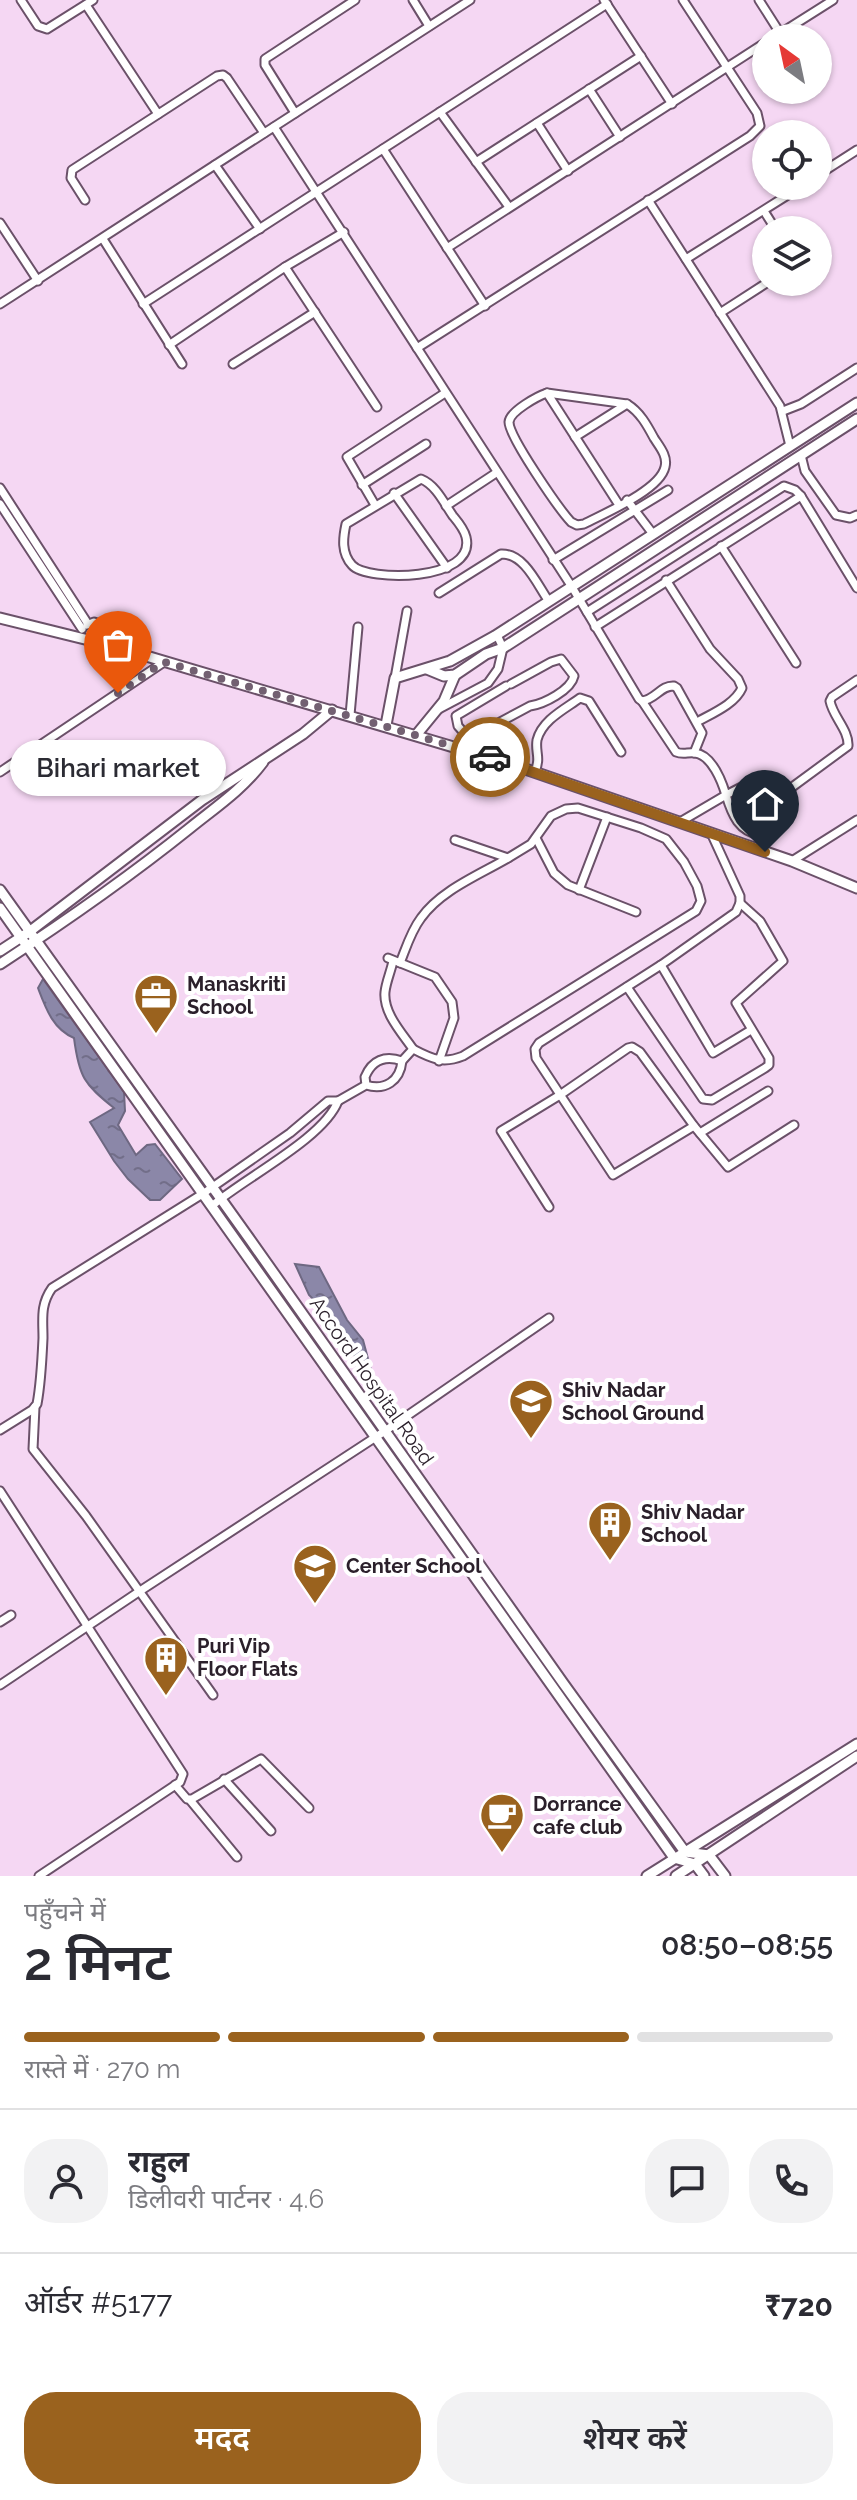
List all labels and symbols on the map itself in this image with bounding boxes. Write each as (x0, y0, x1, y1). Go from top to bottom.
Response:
north arrow (752, 24, 832, 104)
pin (84, 611, 152, 693)
courier (450, 717, 530, 797)
callout: Bihari market (10, 741, 226, 797)
pin (731, 770, 799, 852)
office icon: Manaskriti School (132, 972, 180, 1035)
place label: Manaskriti School (187, 972, 286, 1019)
street label: Accord Hospital Road (305, 1292, 439, 1470)
school or university icon: Shiv Nadar School Ground (507, 1377, 555, 1440)
place label: Shiv Nadar School Ground (562, 1378, 704, 1425)
building icon: Shiv Nadar School (586, 1499, 634, 1562)
place label: Shiv Nadar School (641, 1500, 745, 1547)
school or university icon: Center School (291, 1542, 339, 1605)
place label: Center School (346, 1554, 482, 1578)
building icon: Puri Vip Floor Flats (142, 1634, 190, 1697)
place label: Puri Vip Floor Flats (197, 1634, 298, 1681)
cafe icon: Dorrance cafe club (478, 1791, 526, 1854)
place label: Dorrance cafe club (533, 1792, 623, 1839)

